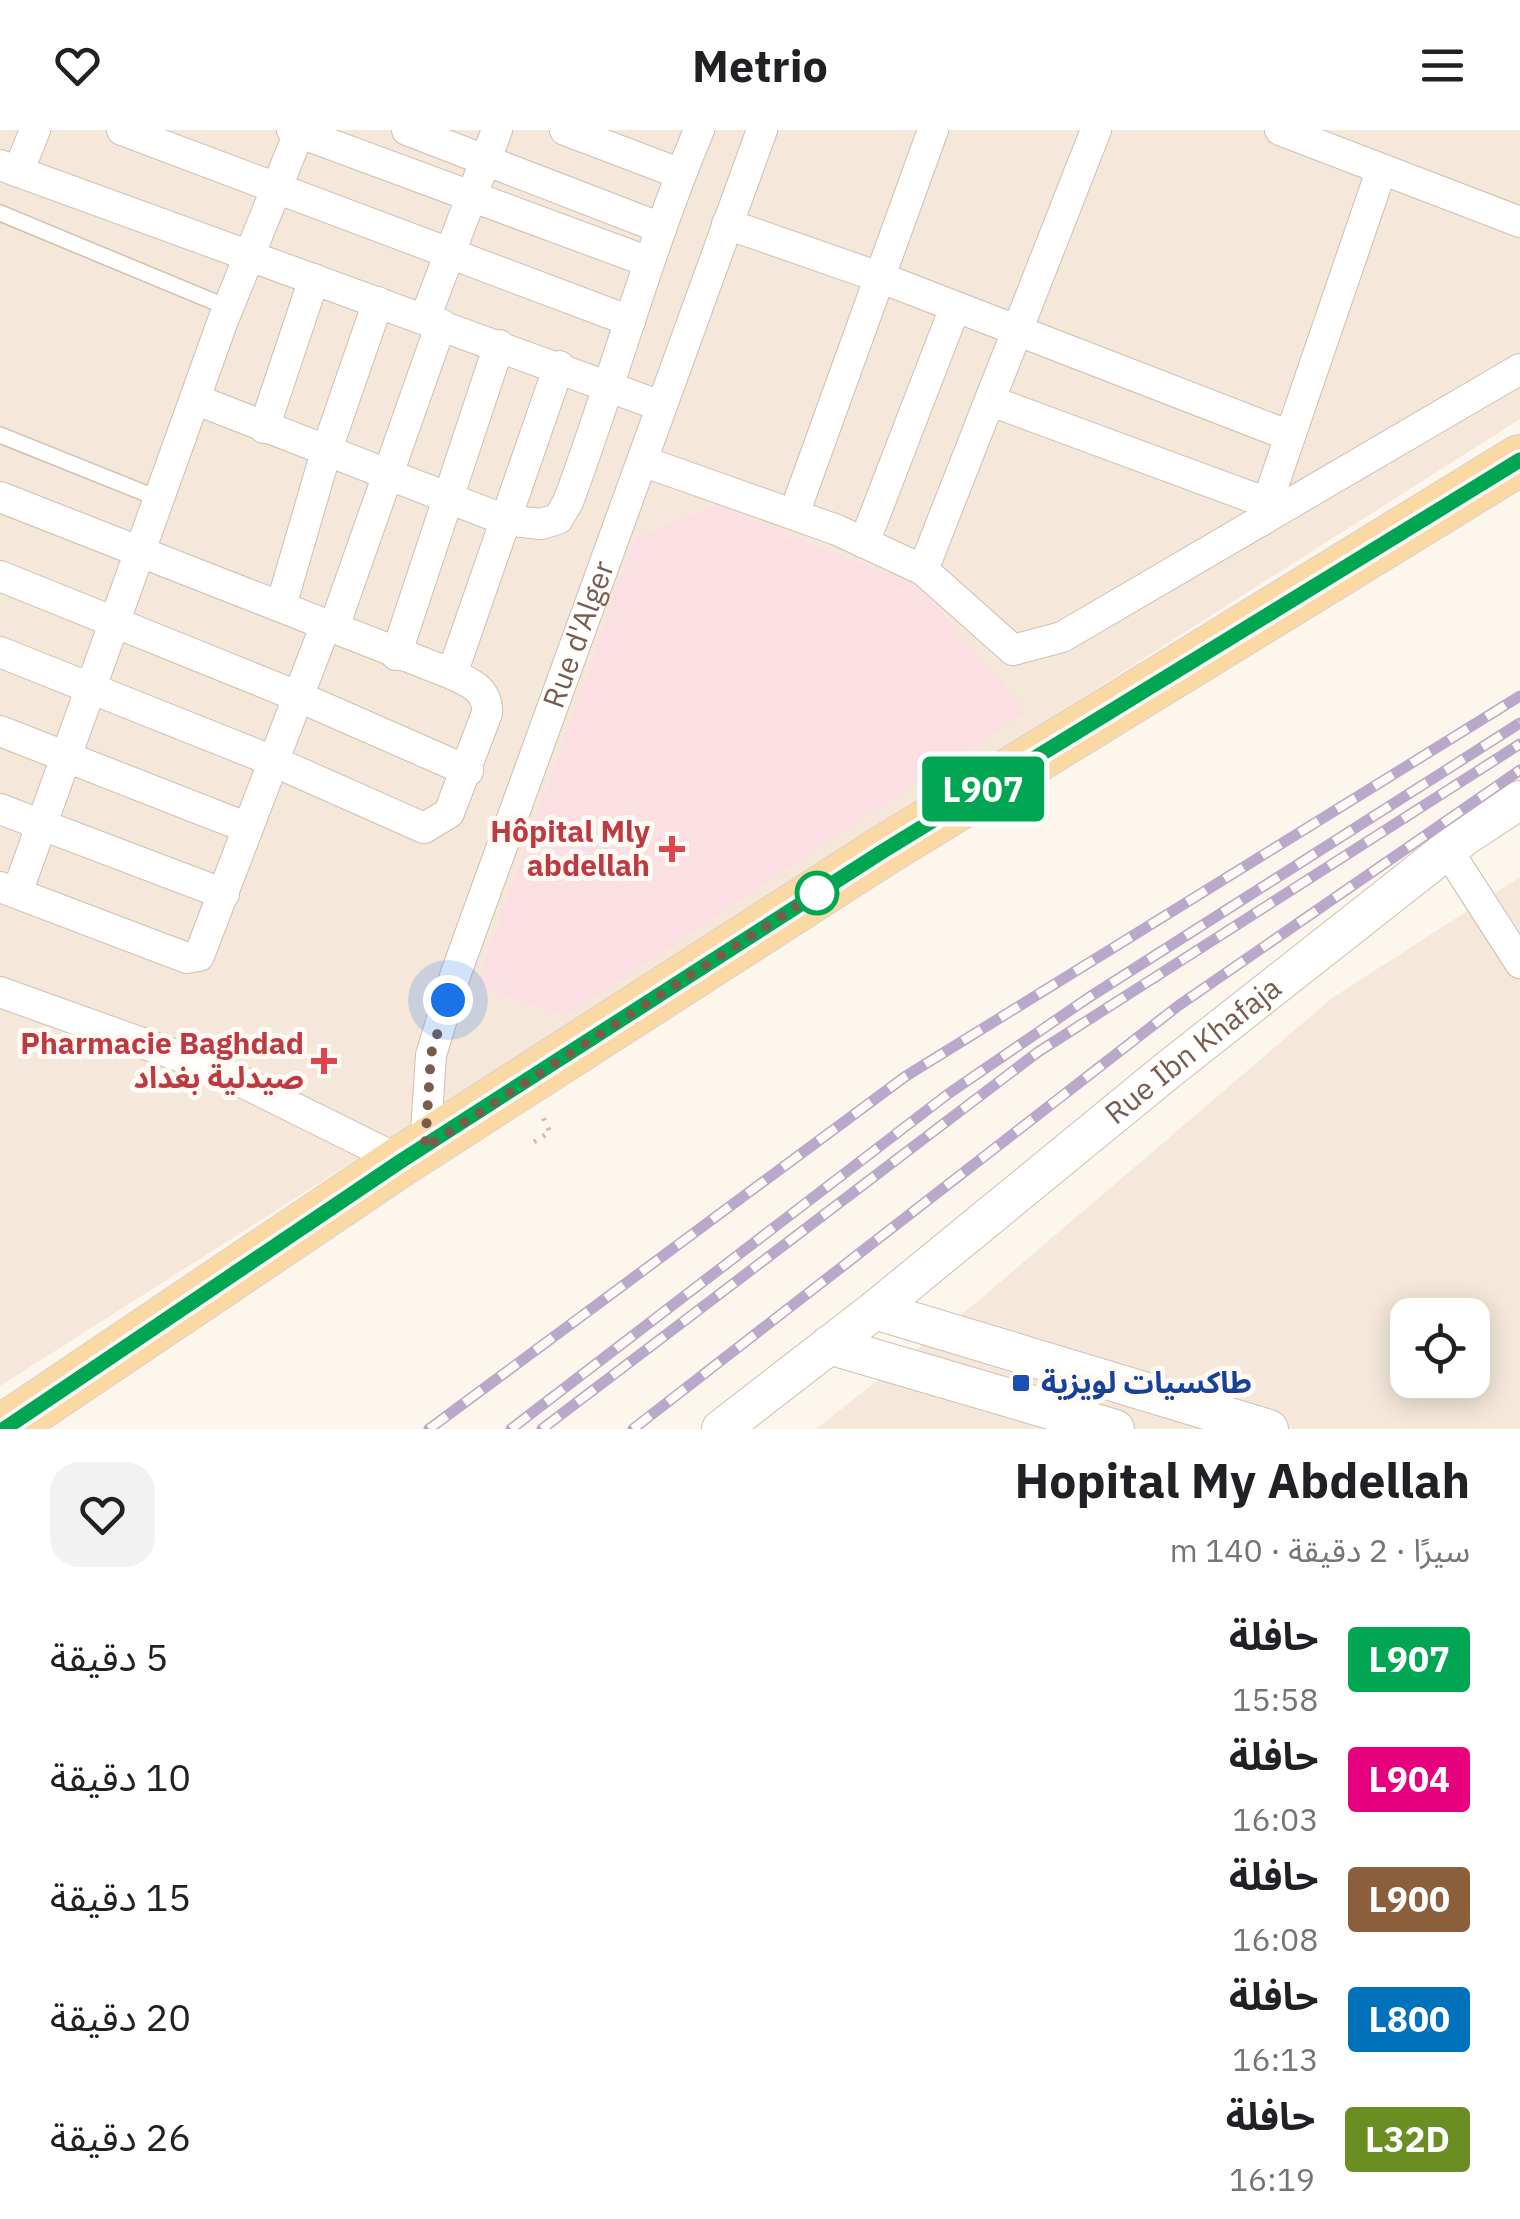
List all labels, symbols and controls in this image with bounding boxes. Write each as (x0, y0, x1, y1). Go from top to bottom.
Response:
text: Metrio (692, 36, 828, 94)
icon: heart (50, 38, 105, 93)
icon: menu (1415, 38, 1470, 93)
street label: Rue d'Alger (533, 555, 622, 713)
line badge: L907 (913, 756, 1053, 822)
text: L907 (942, 766, 1024, 812)
place label: Hôpital Mly abdellah (490, 811, 650, 884)
marker: Hôpital Mly abdellah (659, 836, 685, 862)
unlabelled marker (796, 872, 838, 914)
street label: Rue Ibn Khafaja (1096, 967, 1288, 1132)
your location (423, 975, 473, 1025)
place label: Pharmacie Baghdad صيدلية بغداد (20, 1023, 304, 1096)
marker: Pharmacie Baghdad صيدلية بغداد (313, 1050, 335, 1072)
map controls (1390, 1298, 1490, 1398)
button: locate (1390, 1298, 1490, 1398)
place label: طاكسيات لويزية (1041, 1362, 1252, 1401)
marker: طاكسيات لويزية (1010, 1372, 1032, 1394)
text: Hopital My Abdellah (1015, 1449, 1470, 1511)
button: heart (50, 1462, 155, 1567)
text: سيرًا · 2 دقيقة · 140 m (1170, 1529, 1470, 1571)
text: حافلة (1229, 1611, 1318, 1660)
text: 5 دقيقة (50, 1632, 168, 1681)
text: L907 (1368, 1636, 1450, 1682)
text: 15:58 (1232, 1678, 1318, 1720)
text: حافلة (1229, 1731, 1318, 1780)
text: 10 دقيقة (50, 1752, 191, 1801)
text: L904 (1368, 1756, 1450, 1802)
text: 16:03 (1232, 1798, 1318, 1840)
text: حافلة (1229, 1851, 1318, 1900)
text: 15 دقيقة (50, 1872, 191, 1921)
text: L900 (1368, 1876, 1450, 1922)
text: 16:08 (1232, 1918, 1318, 1960)
text: حافلة (1229, 1971, 1318, 2020)
text: 20 دقيقة (50, 1992, 191, 2041)
text: L800 (1368, 1996, 1450, 2042)
text: 16:13 (1232, 2038, 1318, 2080)
text: حافلة (1226, 2091, 1315, 2140)
text: 26 دقيقة (50, 2112, 191, 2161)
text: L32D (1365, 2116, 1450, 2162)
text: 16:19 (1229, 2158, 1315, 2200)

